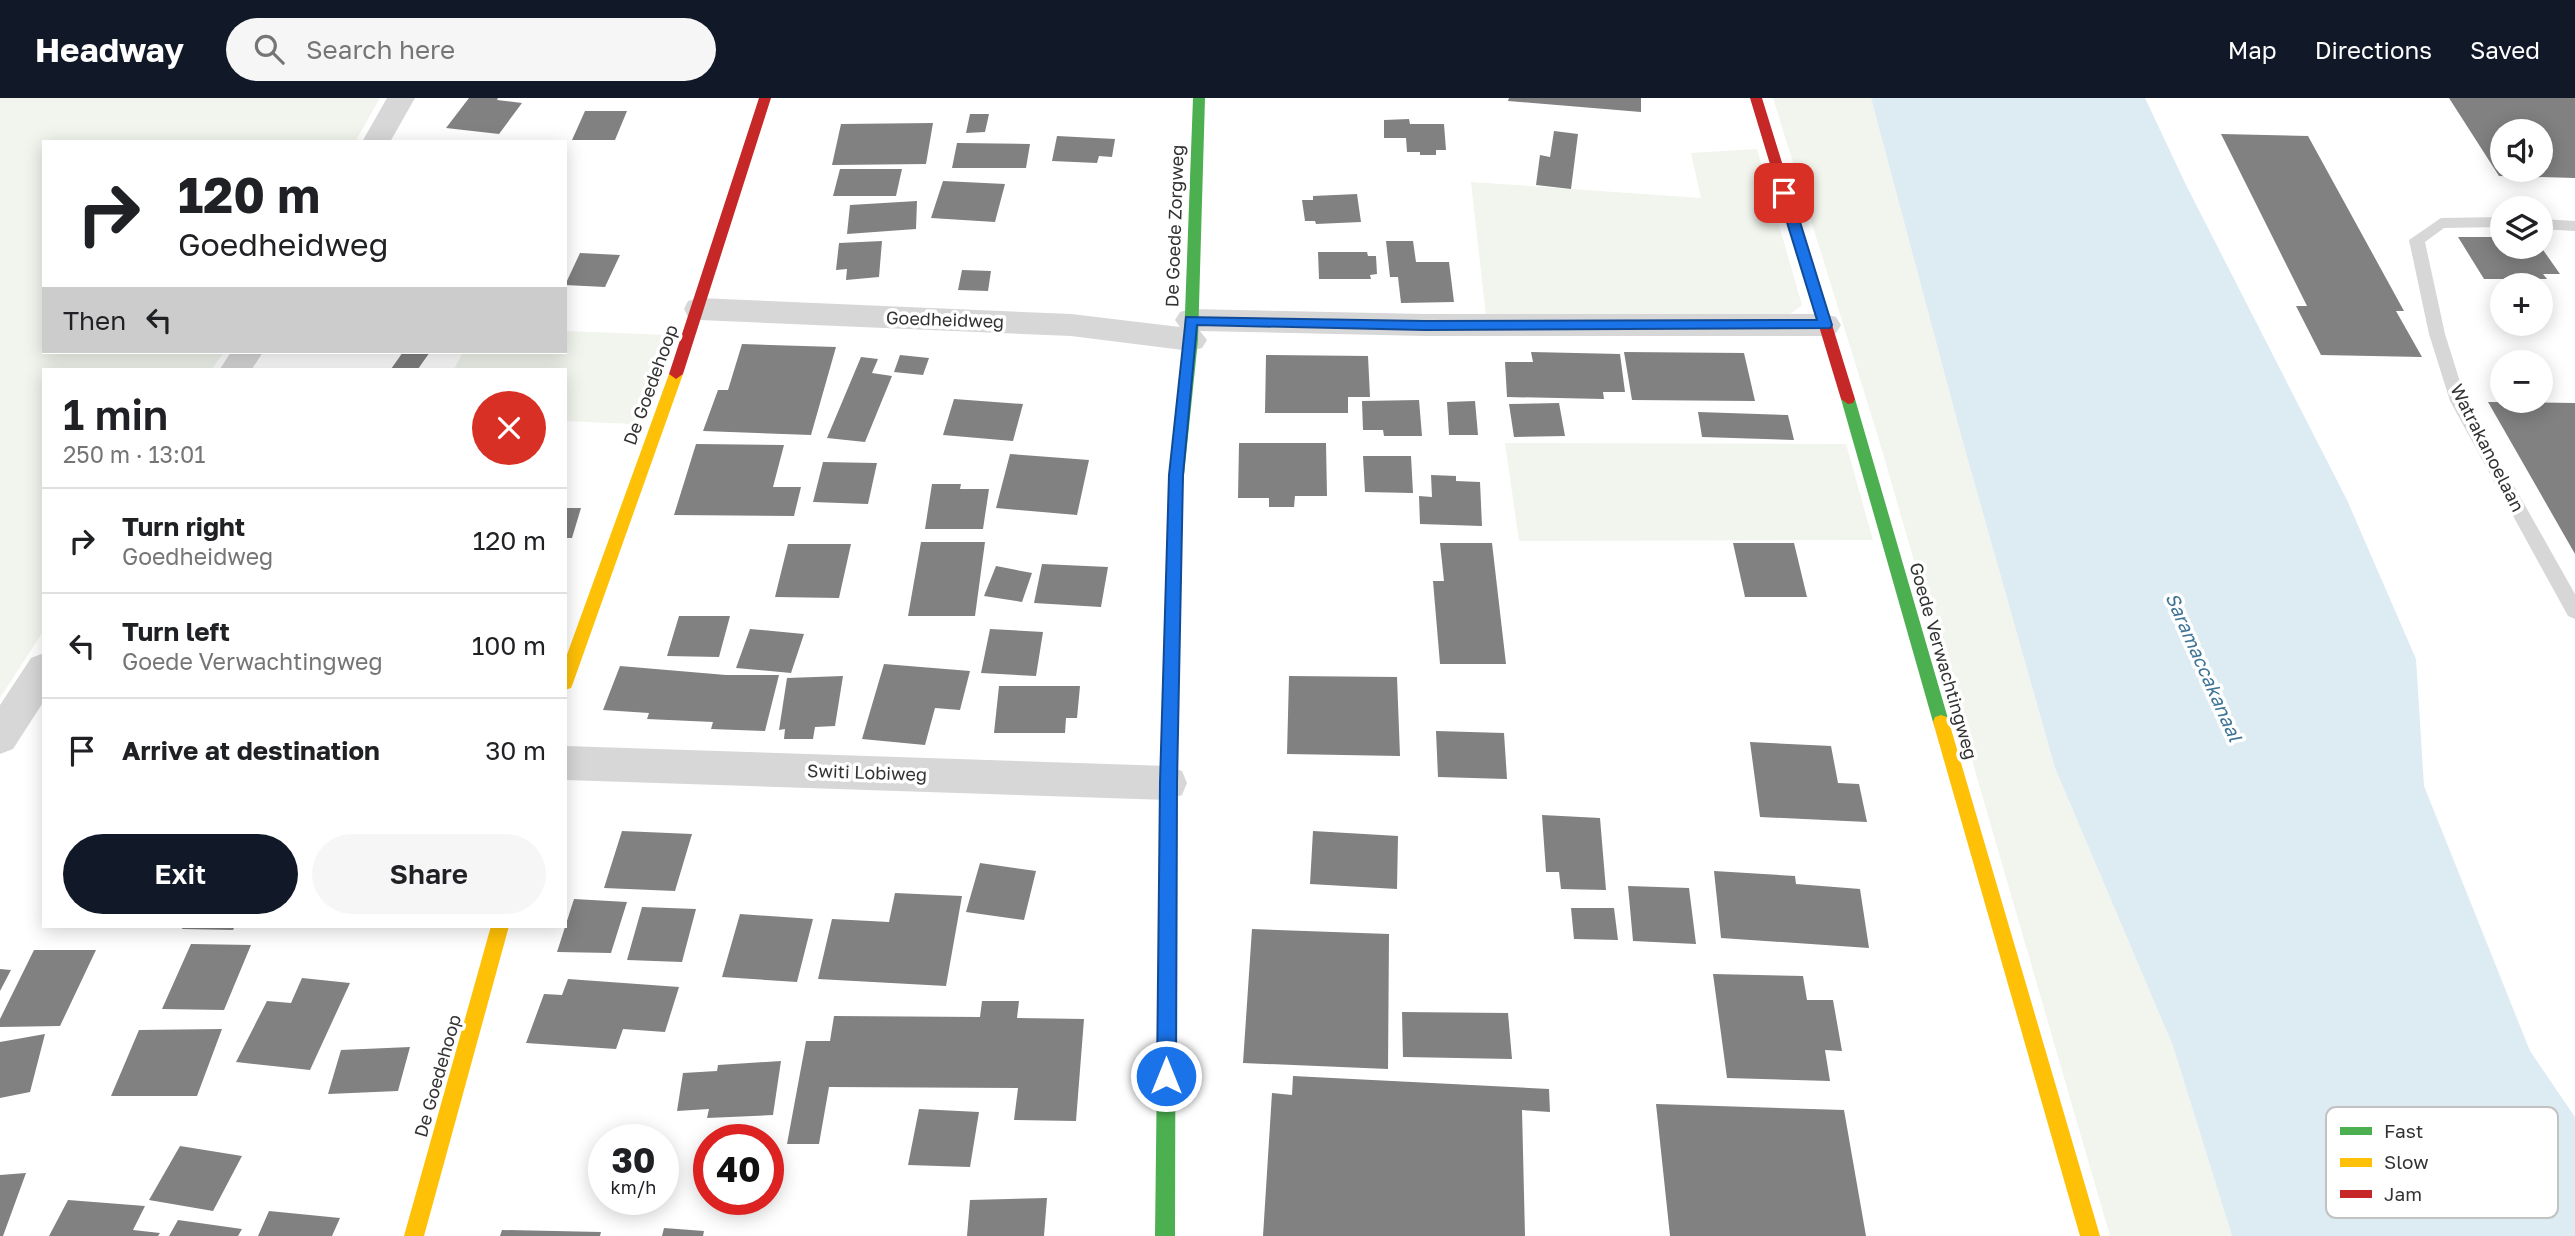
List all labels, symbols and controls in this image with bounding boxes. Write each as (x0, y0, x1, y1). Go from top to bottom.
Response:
search box (226, 18, 716, 81)
text: Headway (35, 30, 184, 69)
icon: search (250, 30, 288, 68)
text: Search here (306, 34, 455, 65)
text: Map (2228, 35, 2277, 64)
text: Directions (2315, 35, 2432, 64)
text: Saved (2470, 35, 2540, 64)
map controls (2490, 119, 2553, 413)
button: sound (2490, 119, 2553, 182)
street label: De Goede Zorgweg (1160, 144, 1188, 308)
pin (1754, 163, 1814, 223)
text: 120 m (178, 165, 320, 224)
icon: right (63, 168, 154, 259)
icon: arrive (1765, 174, 1803, 212)
button: layers (2490, 196, 2553, 259)
text: Goedheidweg (178, 225, 388, 263)
button: + (2490, 273, 2553, 336)
icon: left (140, 301, 178, 339)
text: Then (63, 305, 126, 336)
street label: Goedheidweg (886, 306, 1005, 332)
street label: De Goedehoop (618, 321, 682, 448)
button: − (2490, 350, 2553, 413)
street label: Watrakanoelaan (2446, 380, 2530, 515)
text: 1 min (63, 389, 168, 439)
button: close (472, 391, 546, 465)
text: 250 m · 13:01 (63, 440, 205, 468)
text: Turn right (122, 511, 245, 542)
icon: right (63, 522, 101, 560)
text: 120 m (473, 525, 546, 556)
text: Goedheidweg (122, 542, 273, 570)
street label: Goede Verwachtingweg (1905, 560, 1983, 762)
water label: Saramaccakanaal (2161, 589, 2248, 746)
text: Turn left (122, 616, 230, 647)
icon: left (63, 627, 101, 665)
text: 100 m (472, 630, 546, 661)
text: Goede Verwachtingweg (122, 647, 383, 675)
icon: arrive (63, 732, 101, 770)
text: Arrive at destination (122, 735, 380, 766)
text: 30 m (485, 735, 546, 766)
street label: Switi Lobiweg (807, 759, 927, 785)
button: Exit (63, 834, 298, 914)
button: Share (312, 834, 546, 914)
street label: De Goedehoop (409, 1012, 465, 1140)
position arrow (1129, 1039, 1203, 1113)
legend (2326, 1107, 2558, 1218)
text: Fast (2384, 1119, 2423, 1142)
speed limit sign: 40 (693, 1124, 784, 1215)
text: 30 (611, 1139, 656, 1181)
text: Slow (2384, 1150, 2429, 1173)
text: km/h (611, 1176, 656, 1198)
text: Jam (2384, 1182, 2422, 1205)

